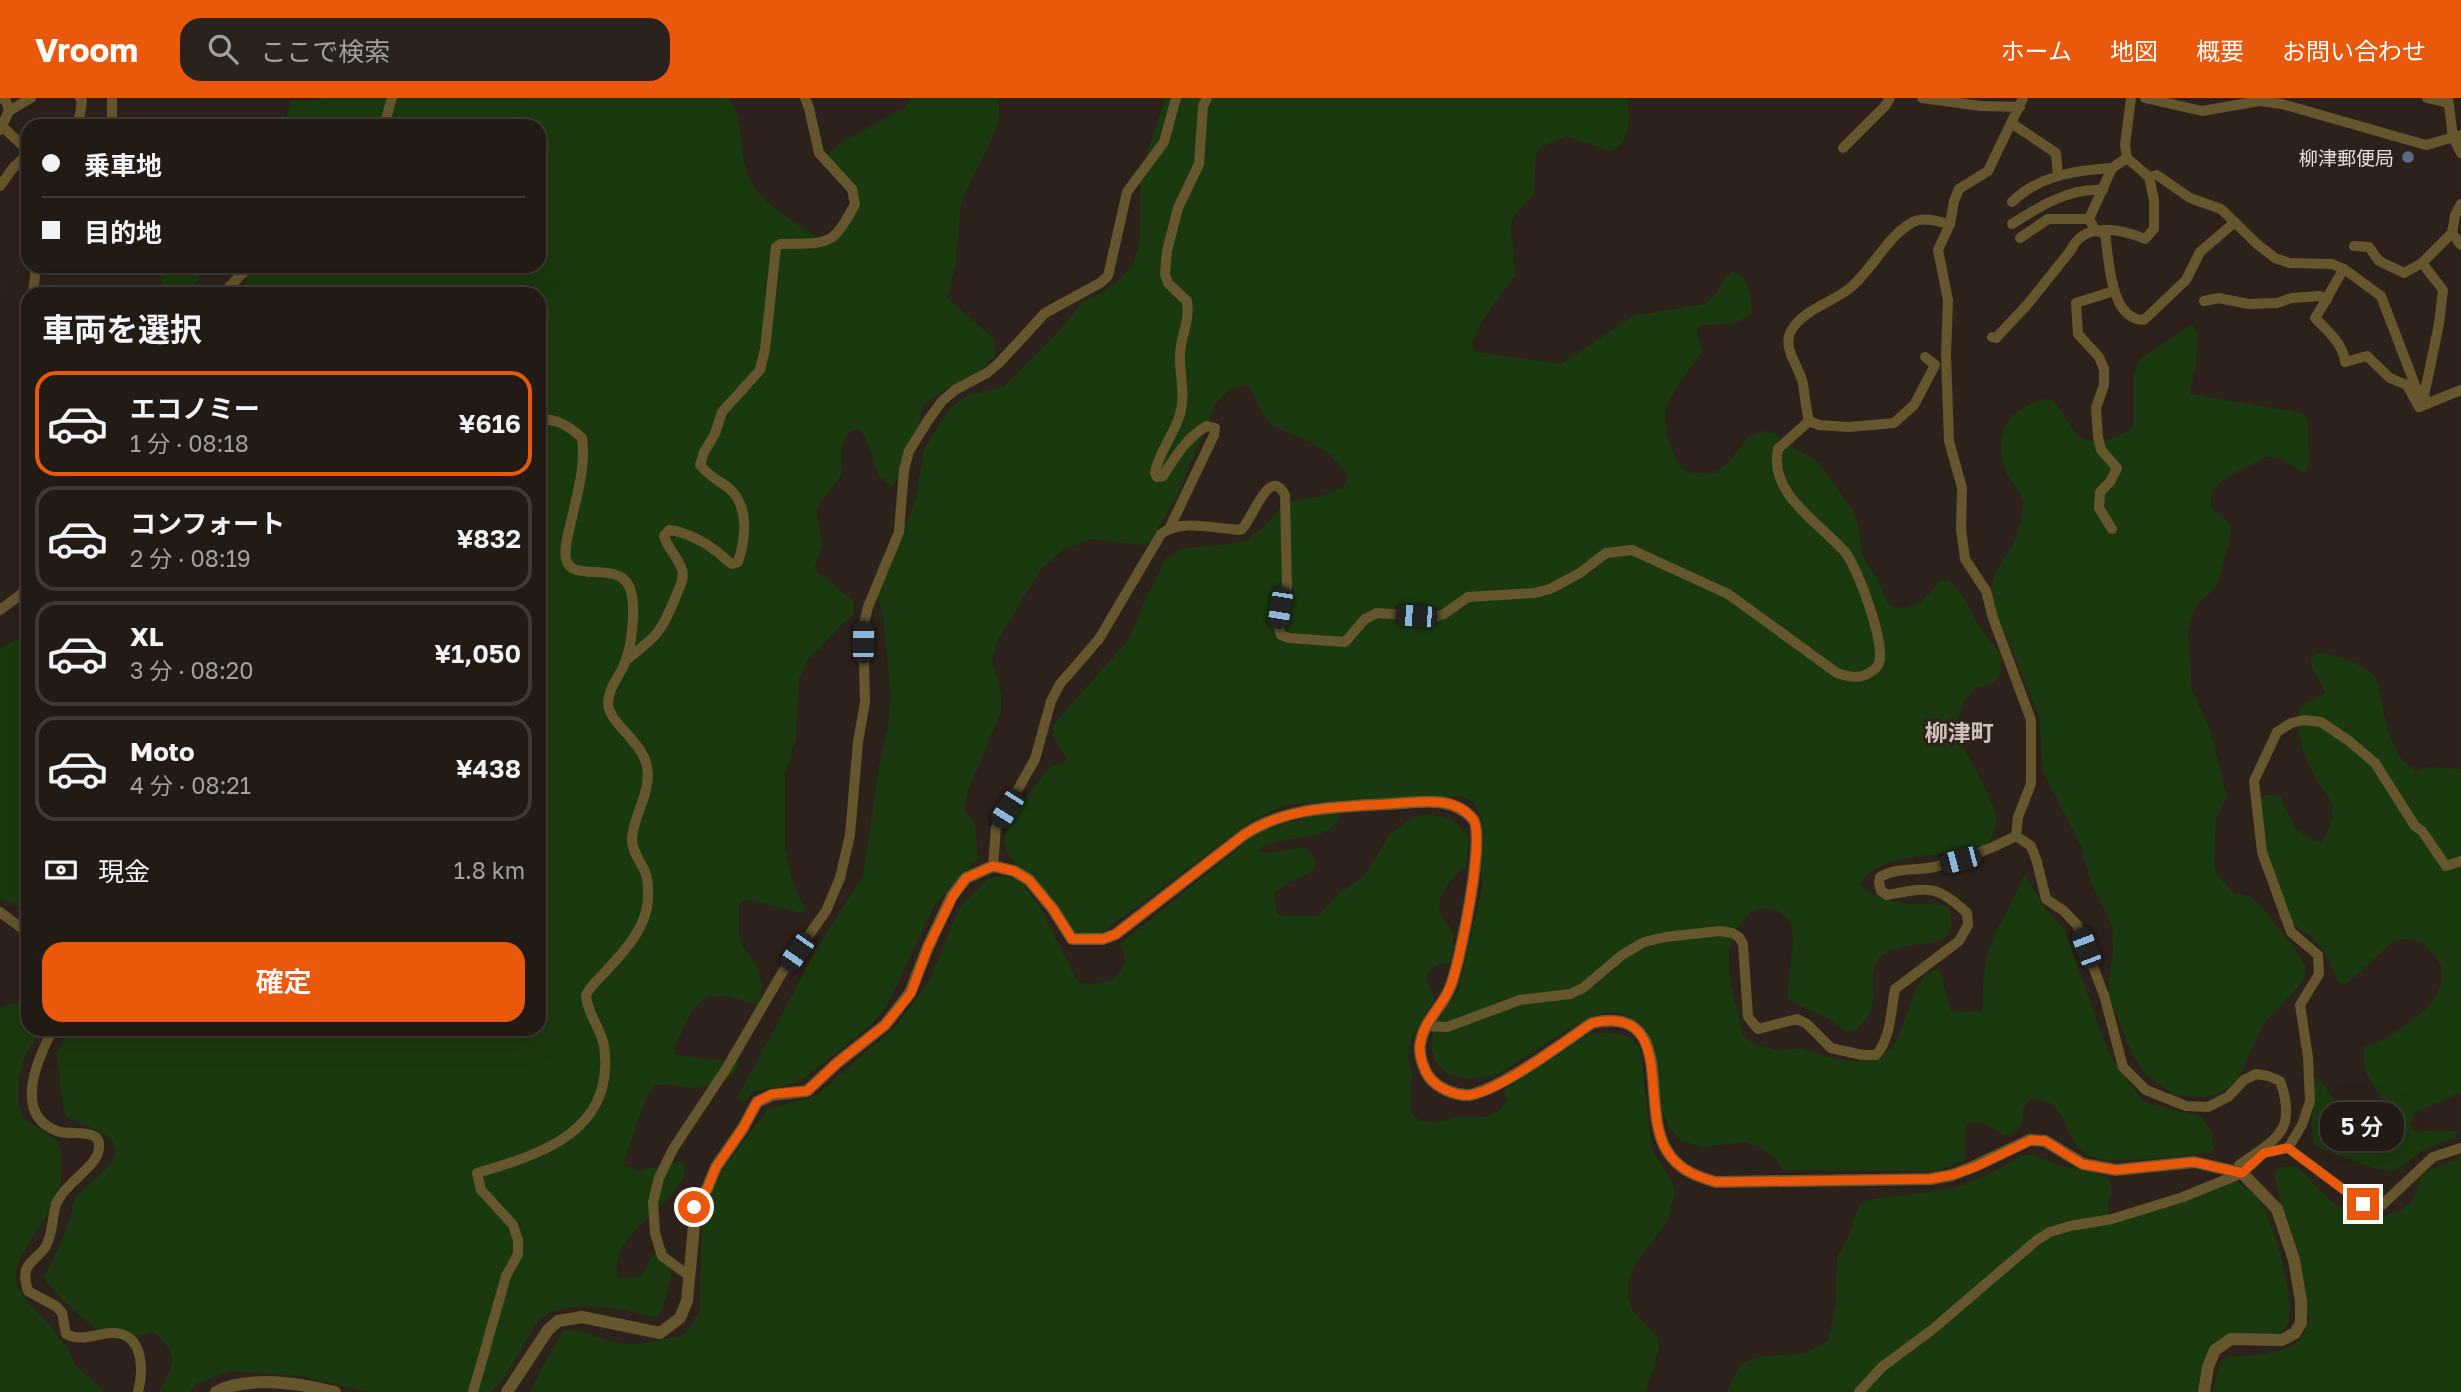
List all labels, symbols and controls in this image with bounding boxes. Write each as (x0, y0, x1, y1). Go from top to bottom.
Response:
search box (180, 18, 670, 81)
text: Vroom (35, 30, 138, 69)
icon: search (204, 30, 242, 68)
text: ここで検索 (260, 36, 390, 67)
text: ホーム (2001, 36, 2072, 65)
text: 地図 (2110, 36, 2158, 65)
text: 概要 (2196, 36, 2244, 65)
text: お問い合わせ (2282, 36, 2426, 65)
place label: 柳津郵便局 (2299, 146, 2394, 169)
marker: 柳津郵便局 (2400, 149, 2416, 165)
text: 乗車地 (84, 150, 162, 181)
text: 目的地 (84, 217, 162, 248)
text: 車両を選択 (42, 310, 202, 348)
icon: car (46, 392, 109, 455)
text: エコノミー (130, 393, 260, 424)
text: ¥616 (459, 408, 521, 439)
text: 1 分 · 08:18 (130, 429, 249, 457)
icon: car (46, 507, 109, 570)
text: コンフォート (130, 508, 285, 539)
text: ¥832 (456, 523, 521, 554)
text: 2 分 · 08:19 (130, 544, 251, 572)
car (1267, 586, 1294, 630)
car (1395, 604, 1438, 628)
text: XL (130, 621, 164, 652)
car (853, 621, 874, 663)
icon: car (46, 622, 109, 685)
text: ¥1,050 (434, 638, 521, 669)
text: 3 分 · 08:20 (130, 656, 253, 684)
district label: 柳津町 (1925, 718, 1994, 746)
text: Moto (130, 736, 195, 767)
icon: car (46, 737, 109, 800)
text: ¥438 (456, 753, 521, 784)
text: 4 分 · 08:21 (130, 771, 251, 799)
car (987, 786, 1028, 832)
car (1937, 844, 1984, 876)
icon: cash (42, 851, 80, 889)
text: 現金 (98, 856, 150, 887)
text: 1.8 km (454, 856, 525, 884)
car (2069, 925, 2104, 971)
car (777, 929, 818, 975)
button: 確定 (42, 942, 525, 1022)
callout: 5 分 (2321, 1102, 2405, 1152)
text: 5 分 (2341, 1112, 2383, 1140)
route end (2347, 1188, 2379, 1220)
route start (678, 1191, 710, 1223)

